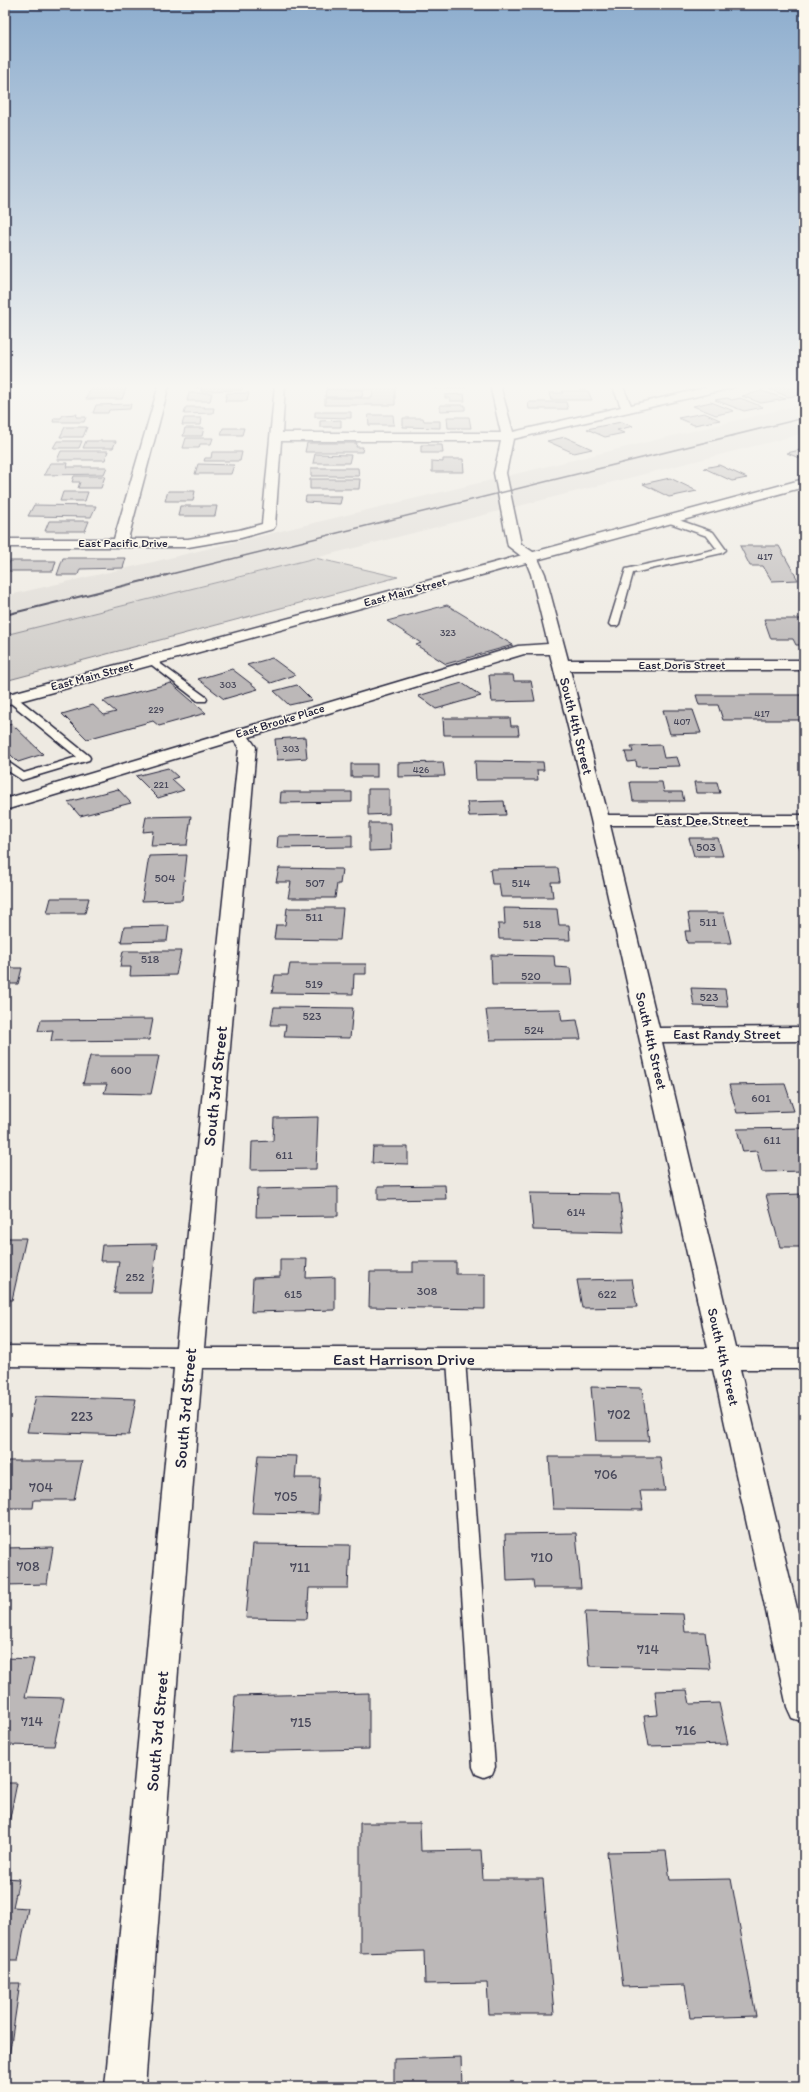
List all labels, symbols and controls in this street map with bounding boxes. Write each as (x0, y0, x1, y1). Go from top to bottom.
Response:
street label: East Pacific Drive (78, 536, 168, 550)
house number: 417 (757, 550, 773, 563)
street label: East Main Street (362, 574, 448, 610)
house number: 323 (440, 626, 457, 639)
street label: East Main Street (49, 658, 135, 694)
street label: East Doris Street (638, 658, 726, 672)
street label: South 4th Street (556, 675, 596, 777)
house number: 303 (219, 678, 237, 691)
street label: East Brooke Place (234, 701, 326, 741)
house number: 229 (148, 703, 164, 716)
house number: 417 (754, 707, 770, 720)
house number: 407 (673, 715, 691, 728)
house number: 303 (282, 742, 300, 755)
house number: 426 (413, 763, 429, 776)
house number: 221 (153, 778, 169, 791)
street label: East Dee Street (656, 812, 748, 829)
house number: 503 (696, 840, 717, 854)
house number: 504 (155, 871, 175, 885)
house number: 507 (305, 876, 325, 890)
house number: 514 (511, 876, 531, 890)
house number: 511 (305, 910, 323, 924)
house number: 511 (699, 915, 717, 929)
house number: 518 (523, 917, 542, 931)
house number: 518 (141, 952, 160, 966)
house number: 520 (521, 969, 541, 983)
house number: 519 (305, 977, 323, 991)
street label: South 4th Street (631, 990, 671, 1092)
house number: 523 (699, 990, 719, 1004)
house number: 523 (302, 1009, 322, 1023)
house number: 524 (524, 1023, 544, 1037)
street label: South 3rd Street (199, 1025, 231, 1147)
street label: East Randy Street (673, 1026, 781, 1043)
house number: 600 (110, 1063, 132, 1077)
house number: 601 (751, 1091, 771, 1105)
house number: 611 (763, 1133, 781, 1147)
house number: 611 (275, 1148, 293, 1162)
house number: 614 (566, 1205, 586, 1219)
house number: 252 (126, 1270, 145, 1284)
house number: 308 (417, 1284, 438, 1298)
house number: 615 (284, 1287, 302, 1301)
house number: 622 (598, 1287, 617, 1301)
street label: South 4th Street (703, 1306, 743, 1408)
street label: South 3rd Street (170, 1347, 200, 1469)
street label: East Harrison Drive (333, 1349, 475, 1369)
house number: 702 (608, 1406, 631, 1423)
house number: 223 (71, 1408, 94, 1425)
house number: 706 (595, 1466, 617, 1483)
house number: 704 (29, 1479, 54, 1496)
house number: 705 (275, 1488, 297, 1505)
house number: 710 (531, 1549, 553, 1566)
house number: 708 (16, 1558, 40, 1575)
house number: 711 (290, 1559, 310, 1576)
house number: 714 (637, 1641, 660, 1658)
street label: South 3rd Street (142, 1670, 172, 1792)
house number: 714 (21, 1713, 44, 1730)
house number: 715 (291, 1714, 311, 1731)
house number: 716 (676, 1722, 696, 1739)

